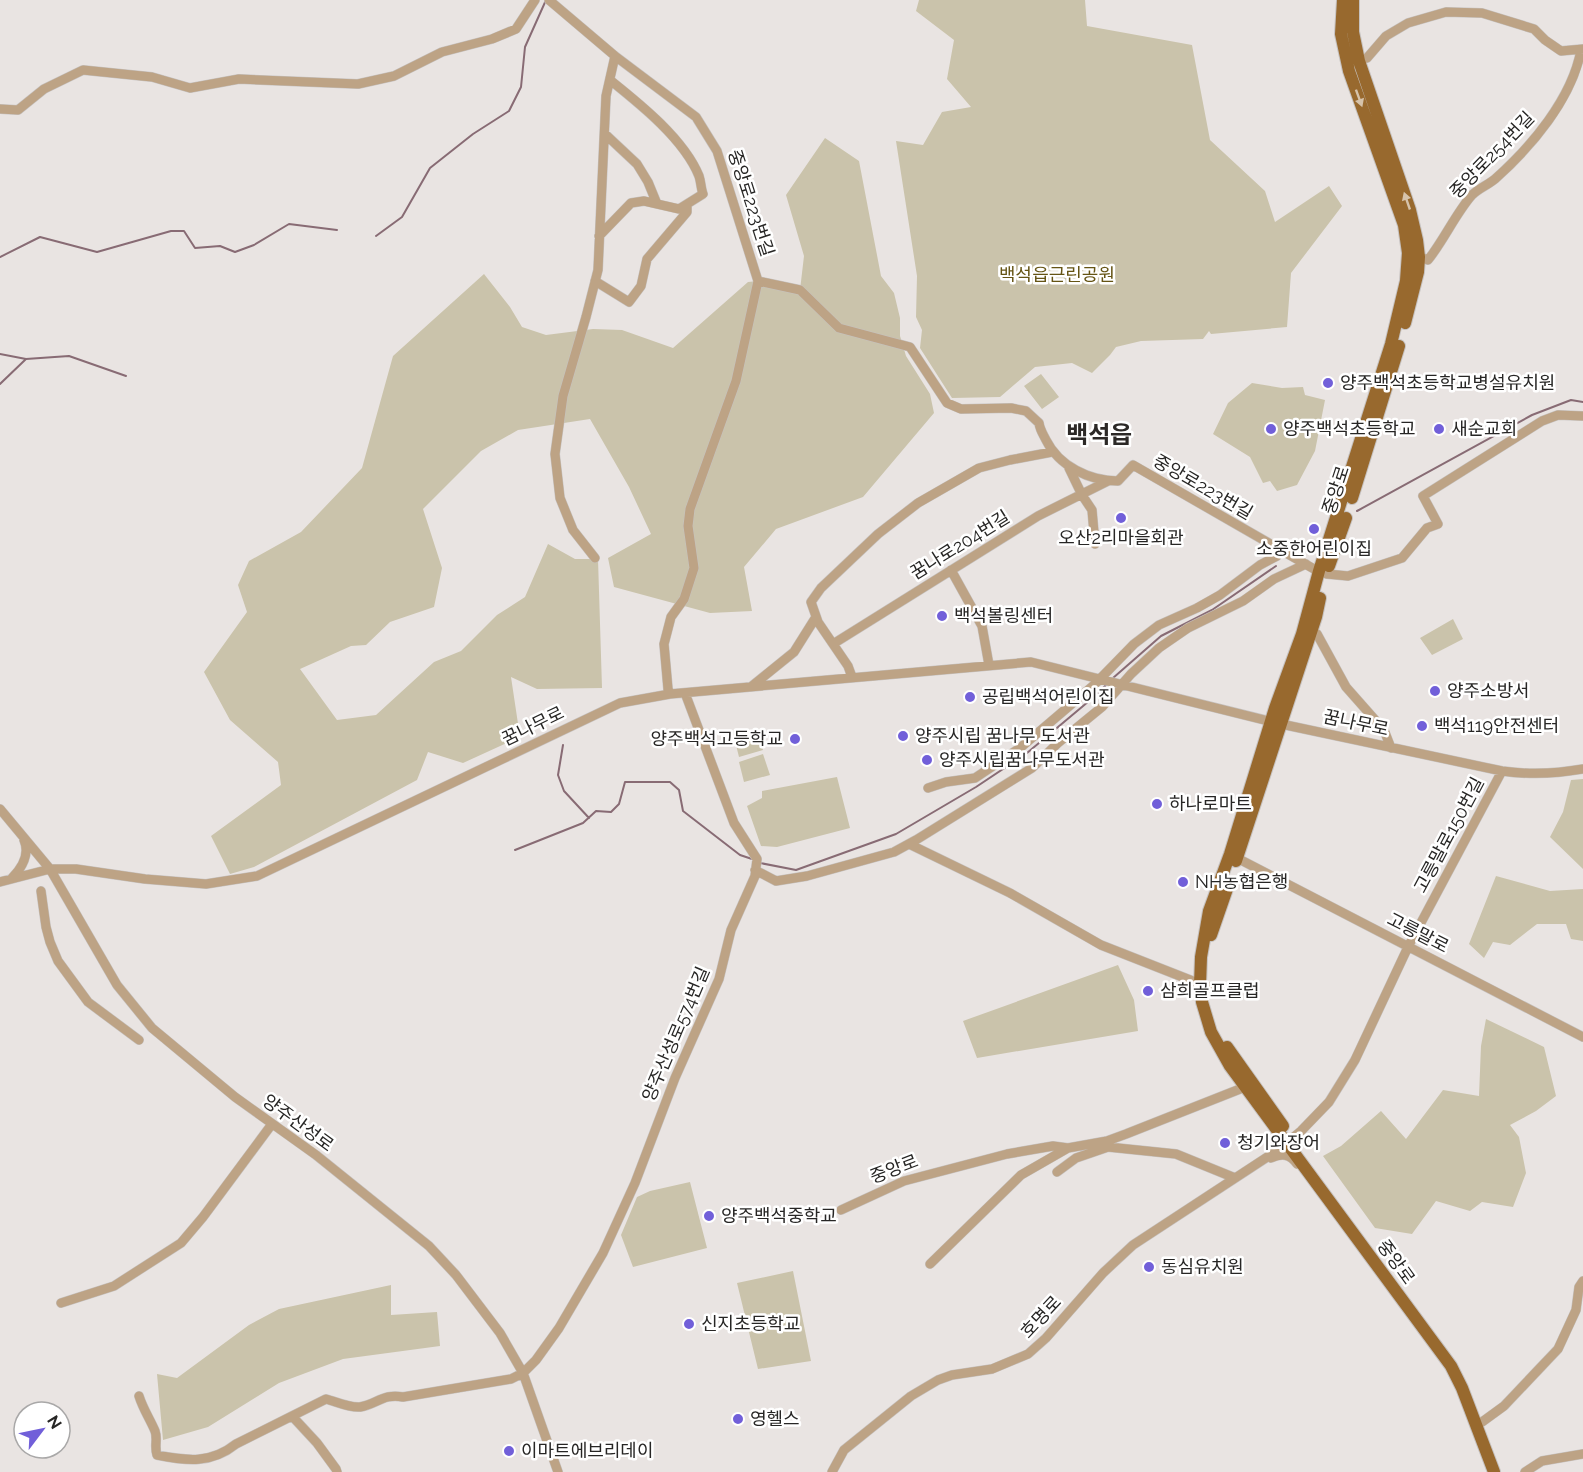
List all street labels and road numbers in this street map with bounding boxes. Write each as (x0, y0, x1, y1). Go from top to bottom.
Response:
street label: 중앙로254번길 (1445, 107, 1538, 202)
street label: 중앙로223번길 (724, 147, 779, 259)
street label: 중앙로223번길 (1150, 450, 1257, 523)
street label: 중앙로 (1318, 463, 1353, 517)
street label: 꿈나로204번길 (906, 506, 1013, 583)
street label: 꿈나무로 (498, 702, 567, 750)
street label: 꿈나무로 (1322, 705, 1391, 740)
street label: 고릉말로150번길 (1409, 773, 1488, 896)
street label: 고릉말로 (1384, 908, 1453, 957)
street label: 양주산성로574번길 (638, 963, 713, 1104)
street label: 양주산성로 (259, 1090, 338, 1155)
street label: 중앙로 (867, 1150, 921, 1187)
street label: 중앙로 (1373, 1235, 1420, 1288)
street label: 호명로 (1016, 1291, 1065, 1342)

